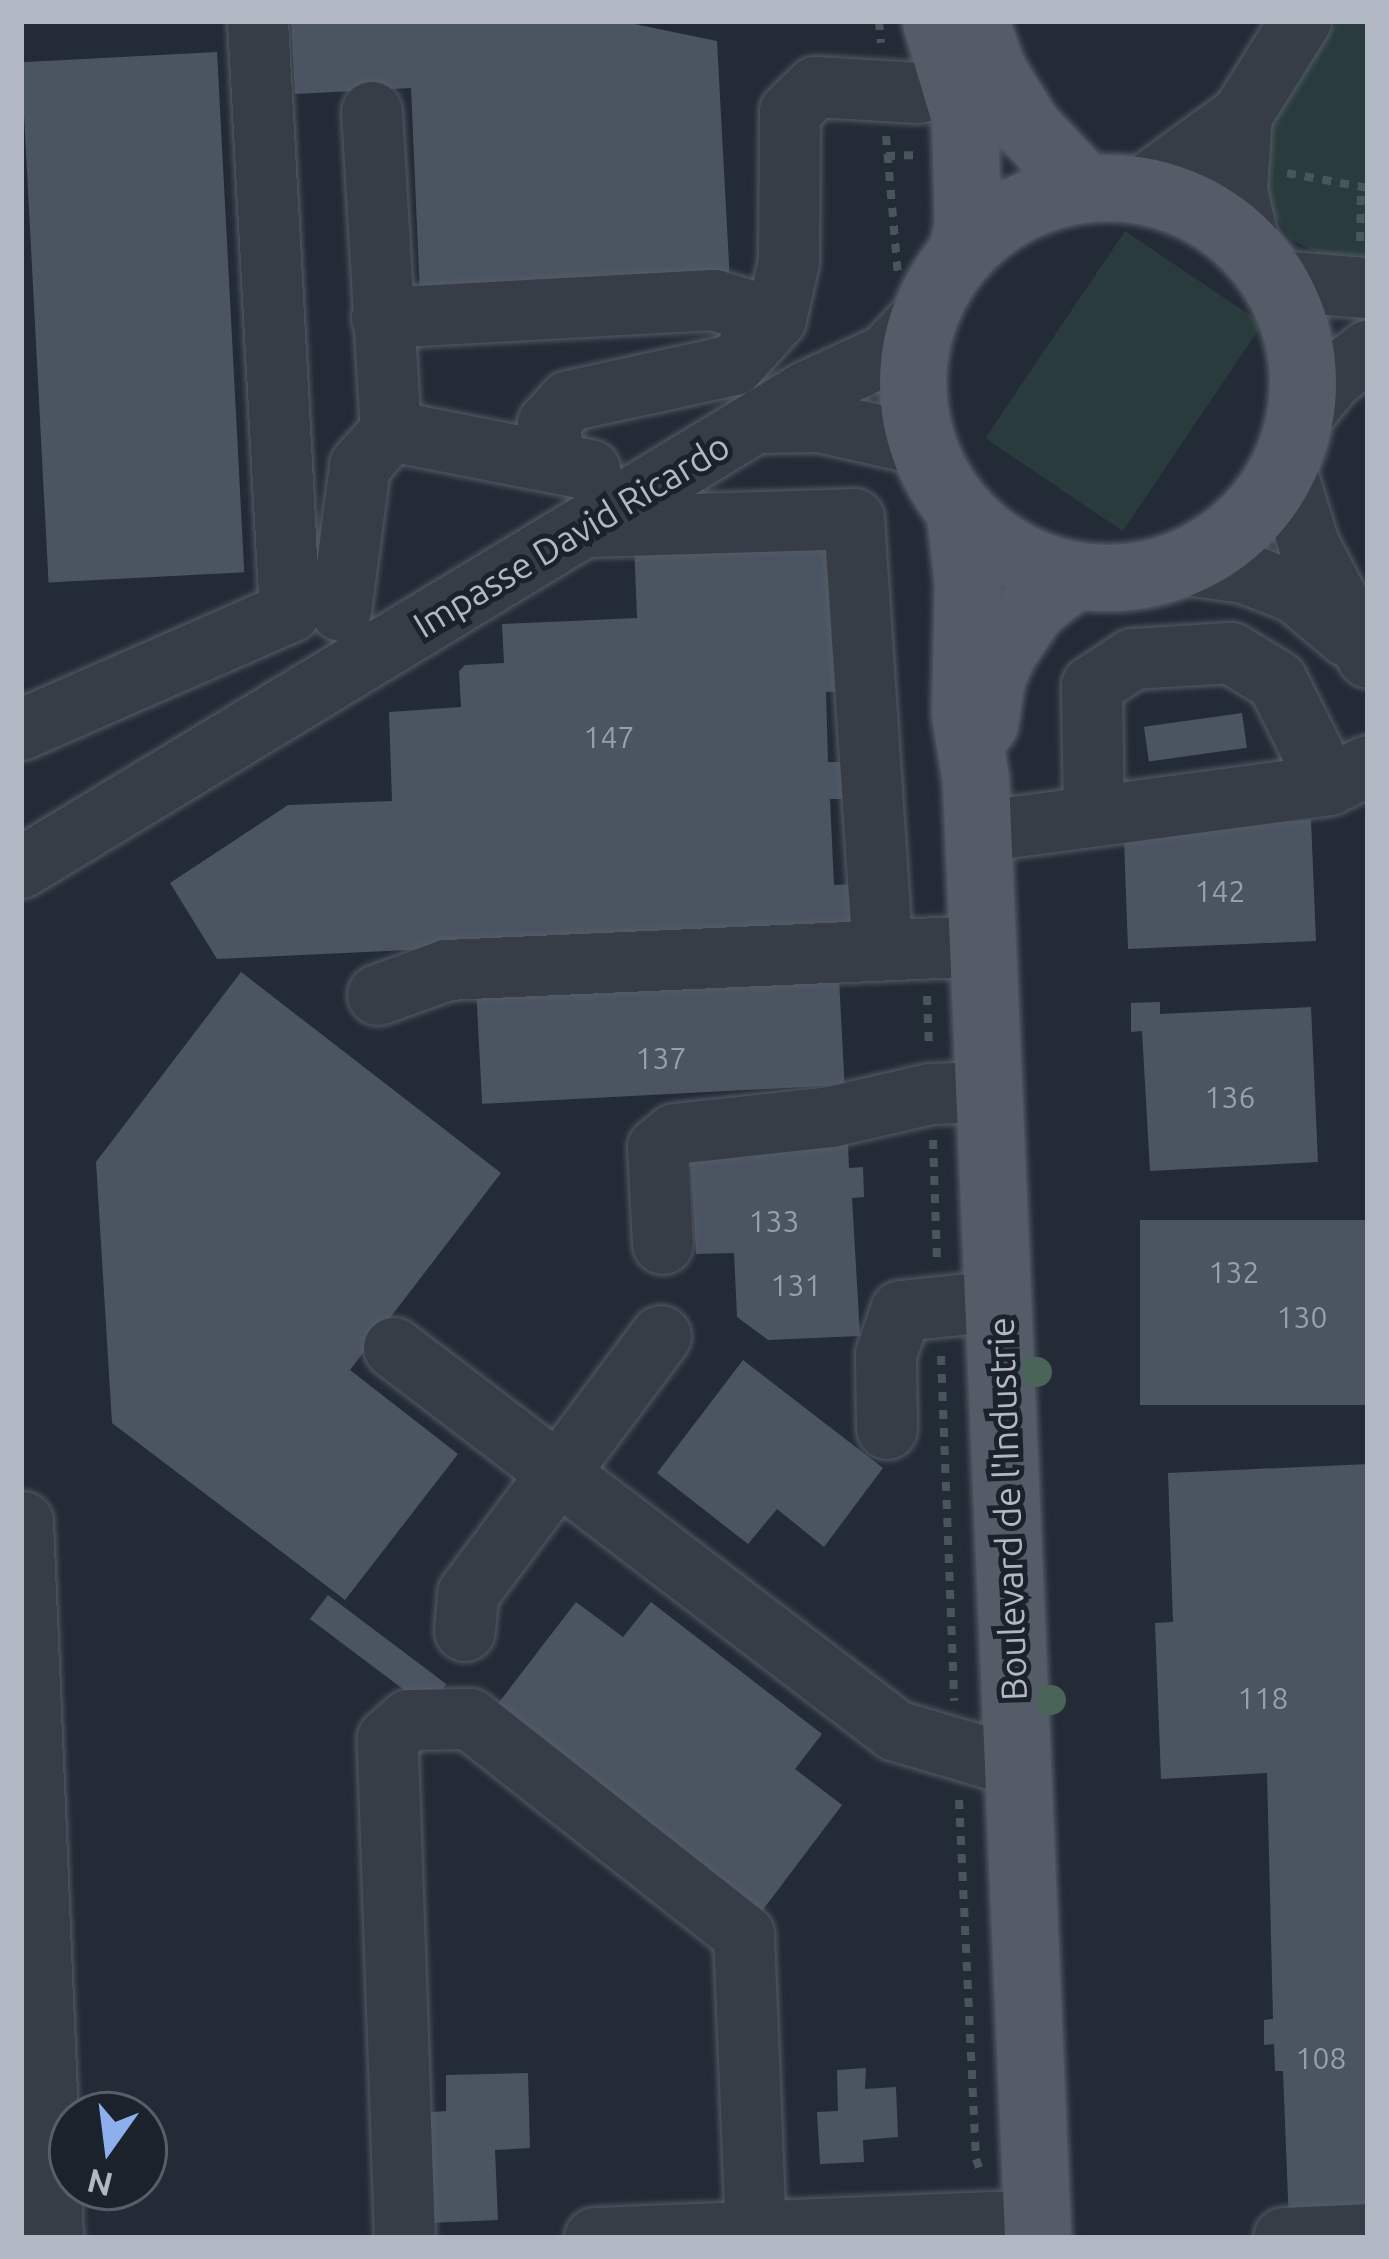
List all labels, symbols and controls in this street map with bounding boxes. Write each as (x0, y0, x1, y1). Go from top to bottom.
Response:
street label: Impasse David Ricardo (405, 424, 737, 646)
house number: 147 (584, 719, 634, 755)
house number: 142 (1195, 873, 1245, 909)
house number: 137 (636, 1040, 686, 1076)
house number: 136 (1205, 1079, 1255, 1115)
house number: 133 (749, 1203, 799, 1239)
house number: 132 (1209, 1254, 1259, 1290)
house number: 131 (771, 1267, 821, 1303)
house number: 130 (1277, 1299, 1327, 1335)
street label: Boulevard de l'Industrie (979, 1317, 1035, 1701)
house number: 118 (1238, 1680, 1288, 1716)
house number: 108 (1296, 2040, 1346, 2076)
north arrow (48, 2091, 168, 2211)
text: N (83, 2163, 116, 2204)

